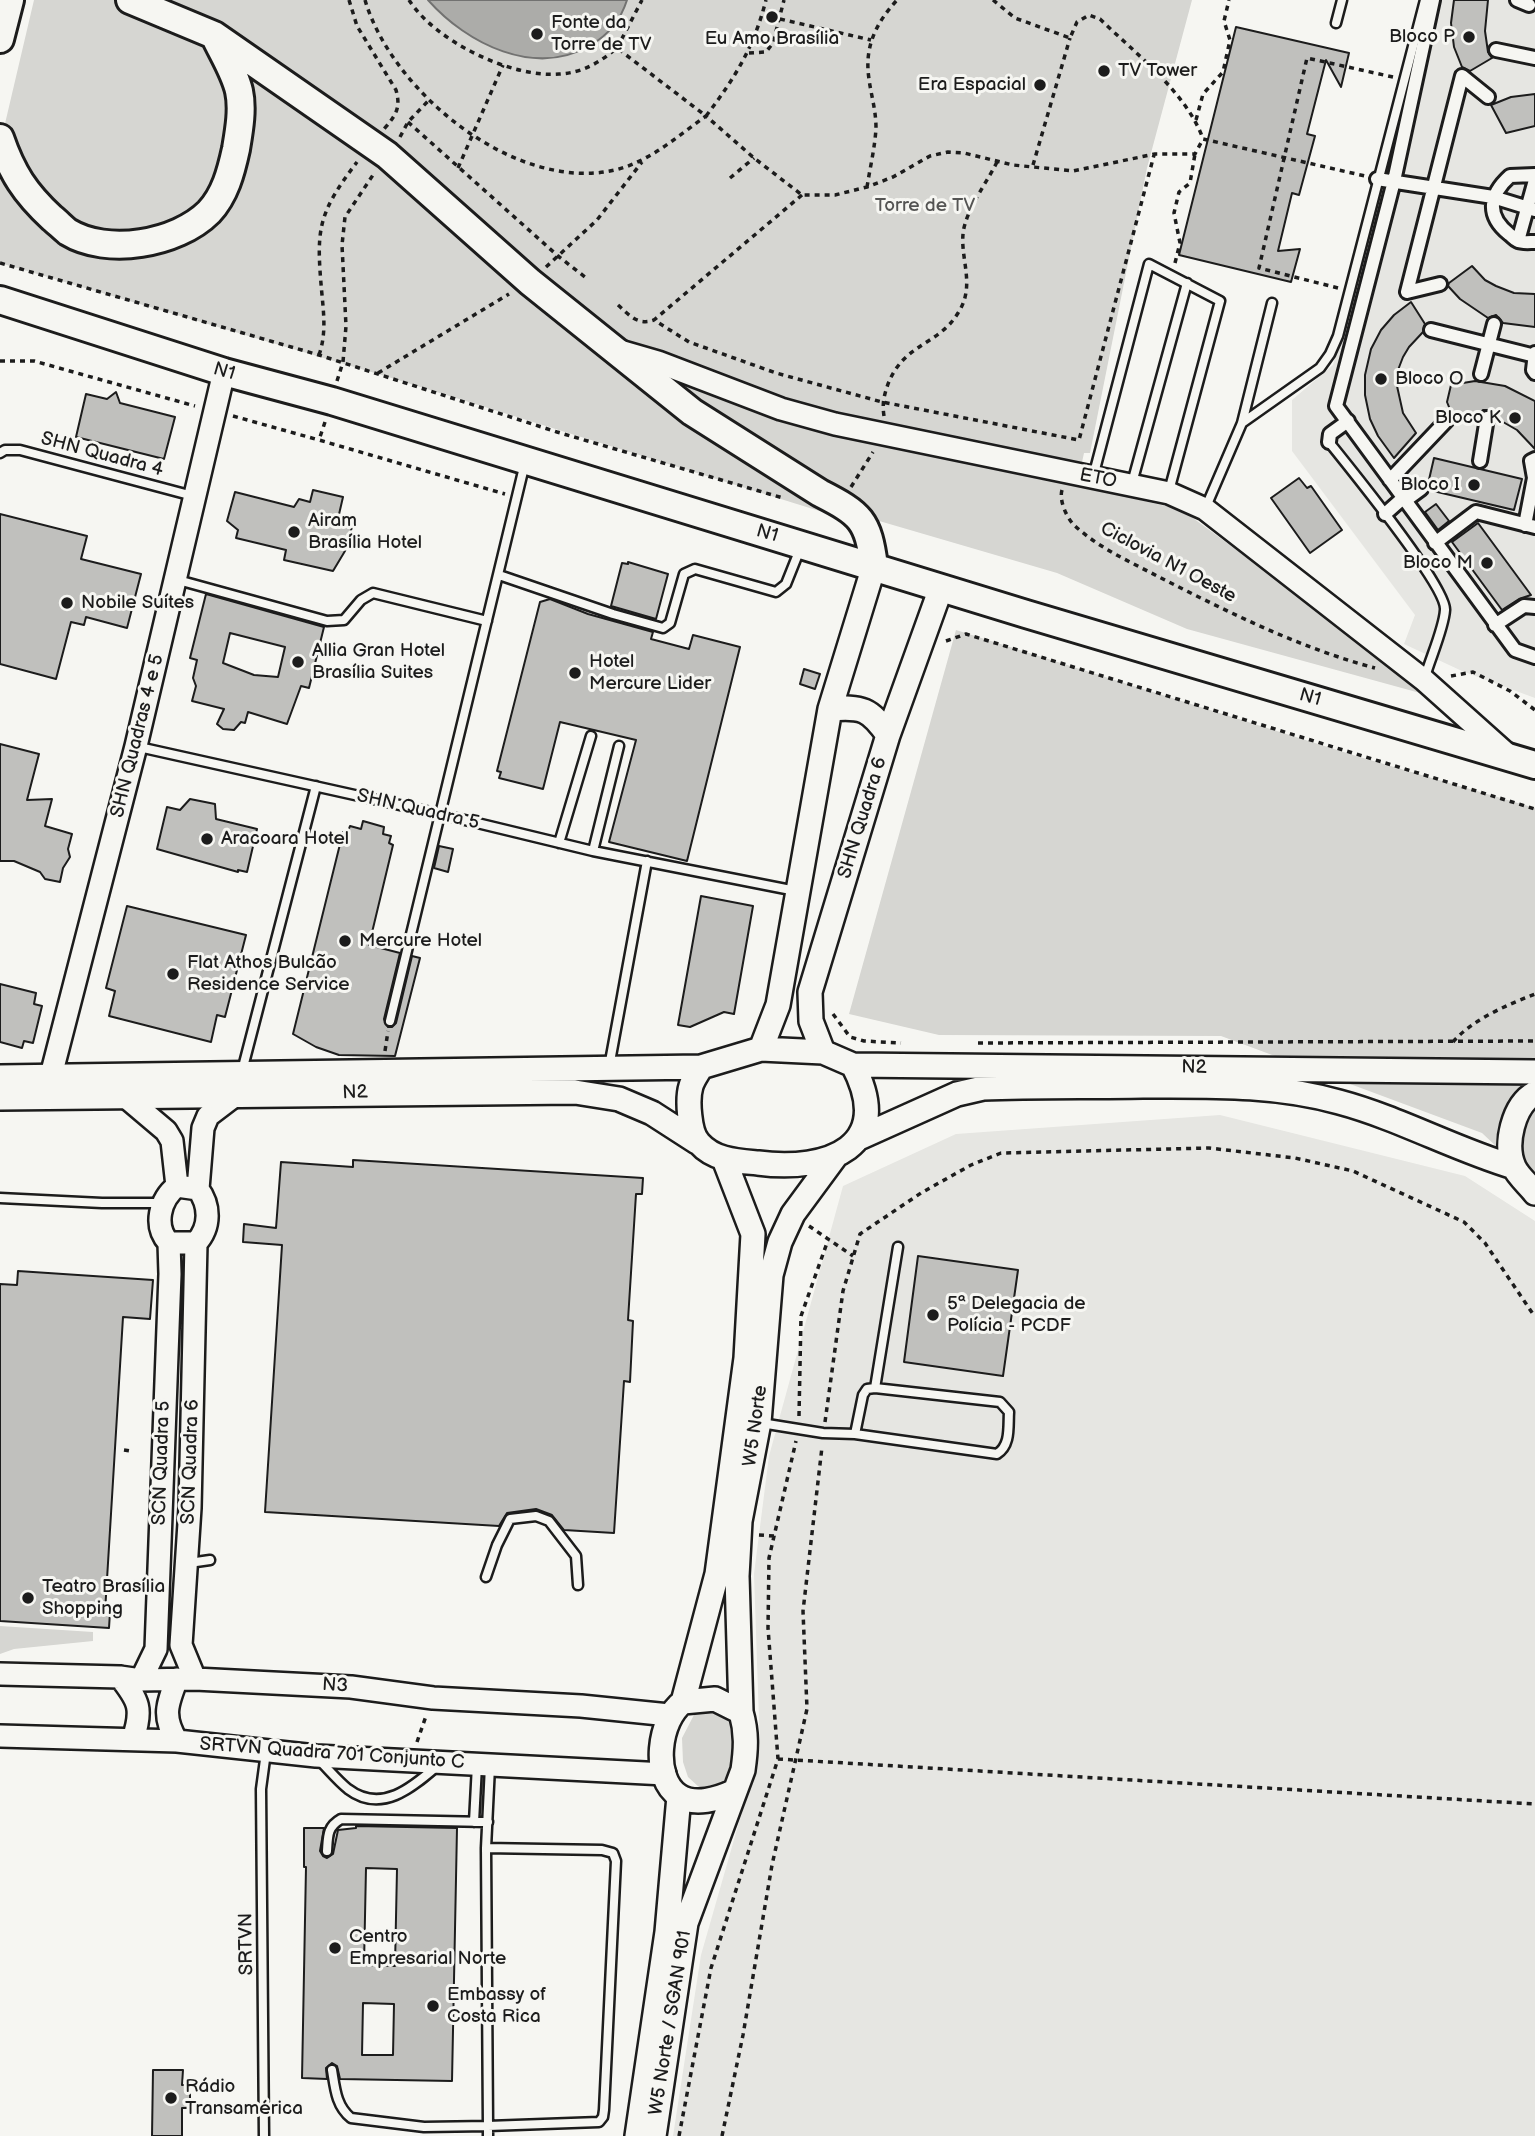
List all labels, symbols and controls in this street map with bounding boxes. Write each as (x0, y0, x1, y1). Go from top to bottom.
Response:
marker: Eu Amo Brasília (764, 9, 780, 25)
place label: Fonte da Torre de TV (551, 12, 651, 56)
marker: Fonte da Torre de TV (529, 26, 545, 42)
place label: Bloco P (1389, 26, 1455, 48)
place label: Eu Amo Brasília (705, 28, 839, 50)
marker: Bloco P (1461, 29, 1477, 45)
place label: TV Tower (1118, 60, 1197, 82)
marker: TV Tower (1096, 63, 1112, 79)
place label: Era Espacial (918, 74, 1026, 96)
marker: Era Espacial (1032, 77, 1048, 93)
park label: Torre de TV (875, 195, 975, 217)
street label: N1 (210, 358, 238, 386)
place label: Bloco O (1395, 368, 1463, 390)
marker: Bloco O (1373, 371, 1389, 387)
place label: Bloco K (1435, 407, 1501, 429)
marker: Bloco K (1507, 410, 1523, 426)
street label: SHN Quadra 4 (38, 428, 166, 482)
street label: ETO (1078, 464, 1118, 494)
place label: Bloco I (1400, 474, 1460, 496)
marker: Bloco I (1466, 477, 1482, 493)
place label: Airam Brasília Hotel (308, 510, 422, 554)
street label: Ciclovia N1 Oeste (1096, 518, 1240, 608)
street label: N1 (753, 520, 781, 548)
marker: Airam Brasília Hotel (286, 524, 302, 540)
place label: Bloco M (1403, 552, 1473, 574)
marker: Bloco M (1479, 555, 1495, 571)
place label: Nobile Suítes (81, 592, 194, 614)
marker: Nobile Suítes (59, 595, 75, 611)
place label: Allia Gran Hotel Brasília Suites (312, 640, 445, 684)
place label: Hotel Mercure Lider (589, 651, 711, 695)
street label: SHN Quadras 4 e 5 (107, 652, 169, 820)
marker: Allia Gran Hotel Brasília Suites (290, 654, 306, 670)
marker: Hotel Mercure Lider (567, 665, 583, 681)
street label: N1 (1296, 684, 1324, 712)
street label: SHN Quadra 6 (834, 755, 892, 881)
street label: SHN Quadra 5 (355, 785, 481, 835)
place label: Aracoara Hotel (221, 828, 349, 850)
marker: Aracoara Hotel (199, 831, 215, 847)
place label: Mercure Hotel (359, 930, 482, 952)
marker: Mercure Hotel (337, 933, 353, 949)
place label: Flat Athos Bulcão Residence Service (187, 952, 350, 996)
marker: Flat Athos Bulcão Residence Service (165, 966, 181, 982)
street label: N2 (1181, 1056, 1207, 1080)
street label: N2 (342, 1081, 368, 1105)
place label: 5ª Delegacia de Polícia - PCDF (947, 1293, 1086, 1337)
marker: 5ª Delegacia de Polícia - PCDF (925, 1307, 941, 1323)
street label: W5 Norte (739, 1384, 773, 1468)
street label: SCN Quadra 6 (177, 1399, 205, 1525)
street label: SCN Quadra 5 (148, 1400, 176, 1526)
place label: Teatro Brasília Shopping (42, 1576, 165, 1620)
marker: Teatro Brasília Shopping (20, 1590, 36, 1606)
street label: N3 (321, 1674, 349, 1698)
street label: SRTVN Quadra 701 Conjunto C (199, 1733, 465, 1775)
street label: SRTVN (235, 1913, 259, 1975)
place label: Centro Empresarial Norte (349, 1926, 506, 1970)
street label: W5 Norte / SGAN 901 (645, 1929, 697, 2117)
marker: Centro Empresarial Norte (327, 1940, 343, 1956)
place label: Embassy of Costa Rica (447, 1984, 546, 2028)
marker: Embassy of Costa Rica (425, 1998, 441, 2014)
place label: Rádio Transamérica (185, 2076, 303, 2120)
marker: Rádio Transamérica (163, 2090, 179, 2106)

